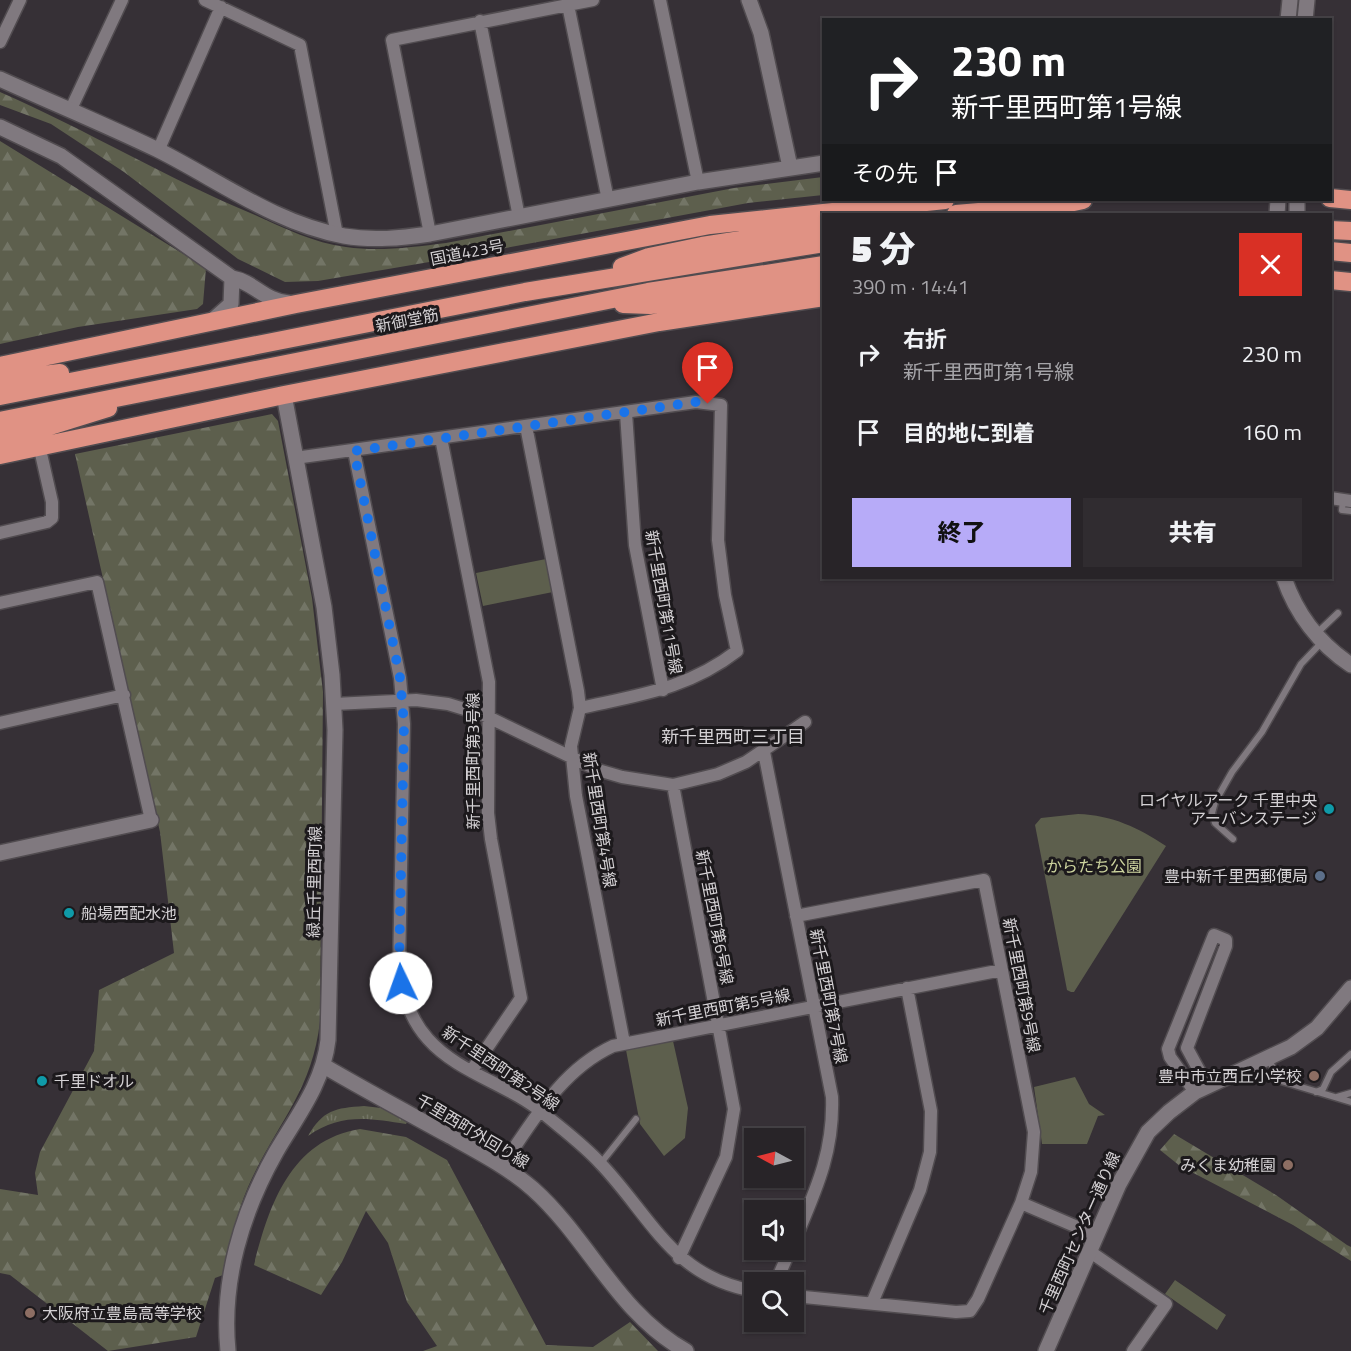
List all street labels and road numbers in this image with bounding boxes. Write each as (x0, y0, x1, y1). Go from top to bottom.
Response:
street label: 国道423号 (428, 233, 506, 271)
street label: 新御堂筋 (373, 302, 441, 338)
street label: 新千里西町第11号線 (640, 528, 688, 676)
street label: 新千里西町第3号線 (461, 693, 485, 829)
street label: 新千里西町第4号線 (577, 750, 623, 890)
street label: 緑丘千里西町線 (301, 826, 327, 938)
street label: 新千里西町第6号線 (690, 847, 740, 987)
street label: 新千里西町第9号線 (997, 915, 1047, 1055)
street label: 新千里西町第7号線 (804, 926, 854, 1066)
street label: 新千里西町第5号線 (653, 982, 793, 1032)
street label: 新千里西町第2号線 (438, 1020, 564, 1116)
street label: 千里西町外回り線 (412, 1088, 534, 1174)
street label: 千里西町センター通り線 (1032, 1148, 1126, 1318)

